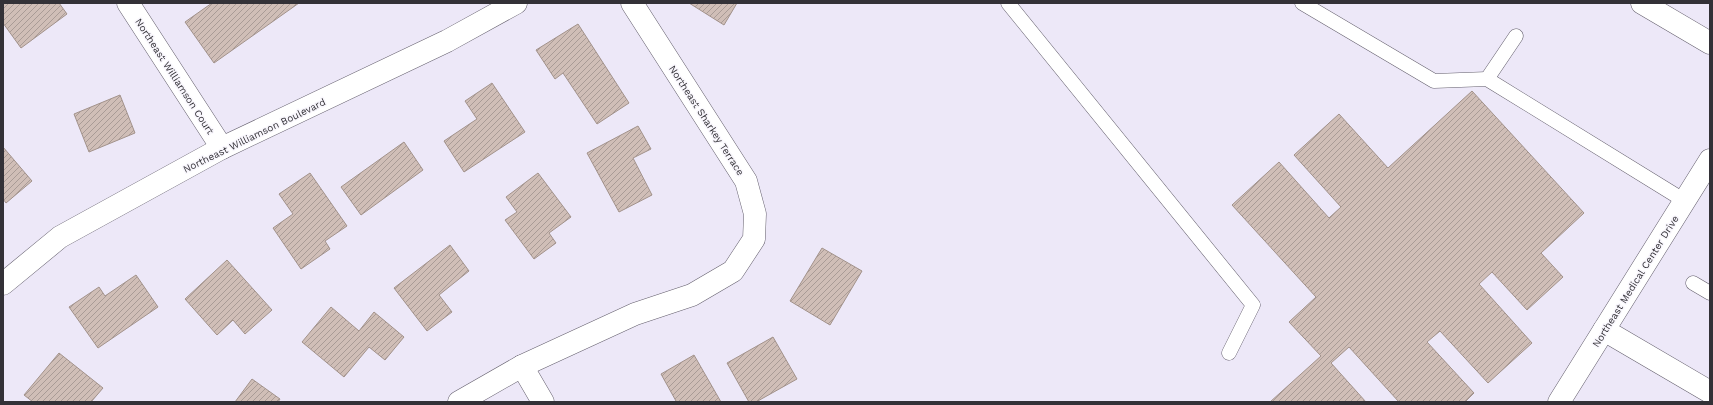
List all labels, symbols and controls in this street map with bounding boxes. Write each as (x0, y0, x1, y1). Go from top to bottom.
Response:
street label: Northeast Williamson Court (133, 16, 217, 137)
street label: Northeast Sharkey Terrace (667, 63, 746, 178)
street label: Northeast Williamson Boulevard (181, 96, 327, 175)
street label: Northeast Medical Center Drive (1590, 213, 1681, 349)

